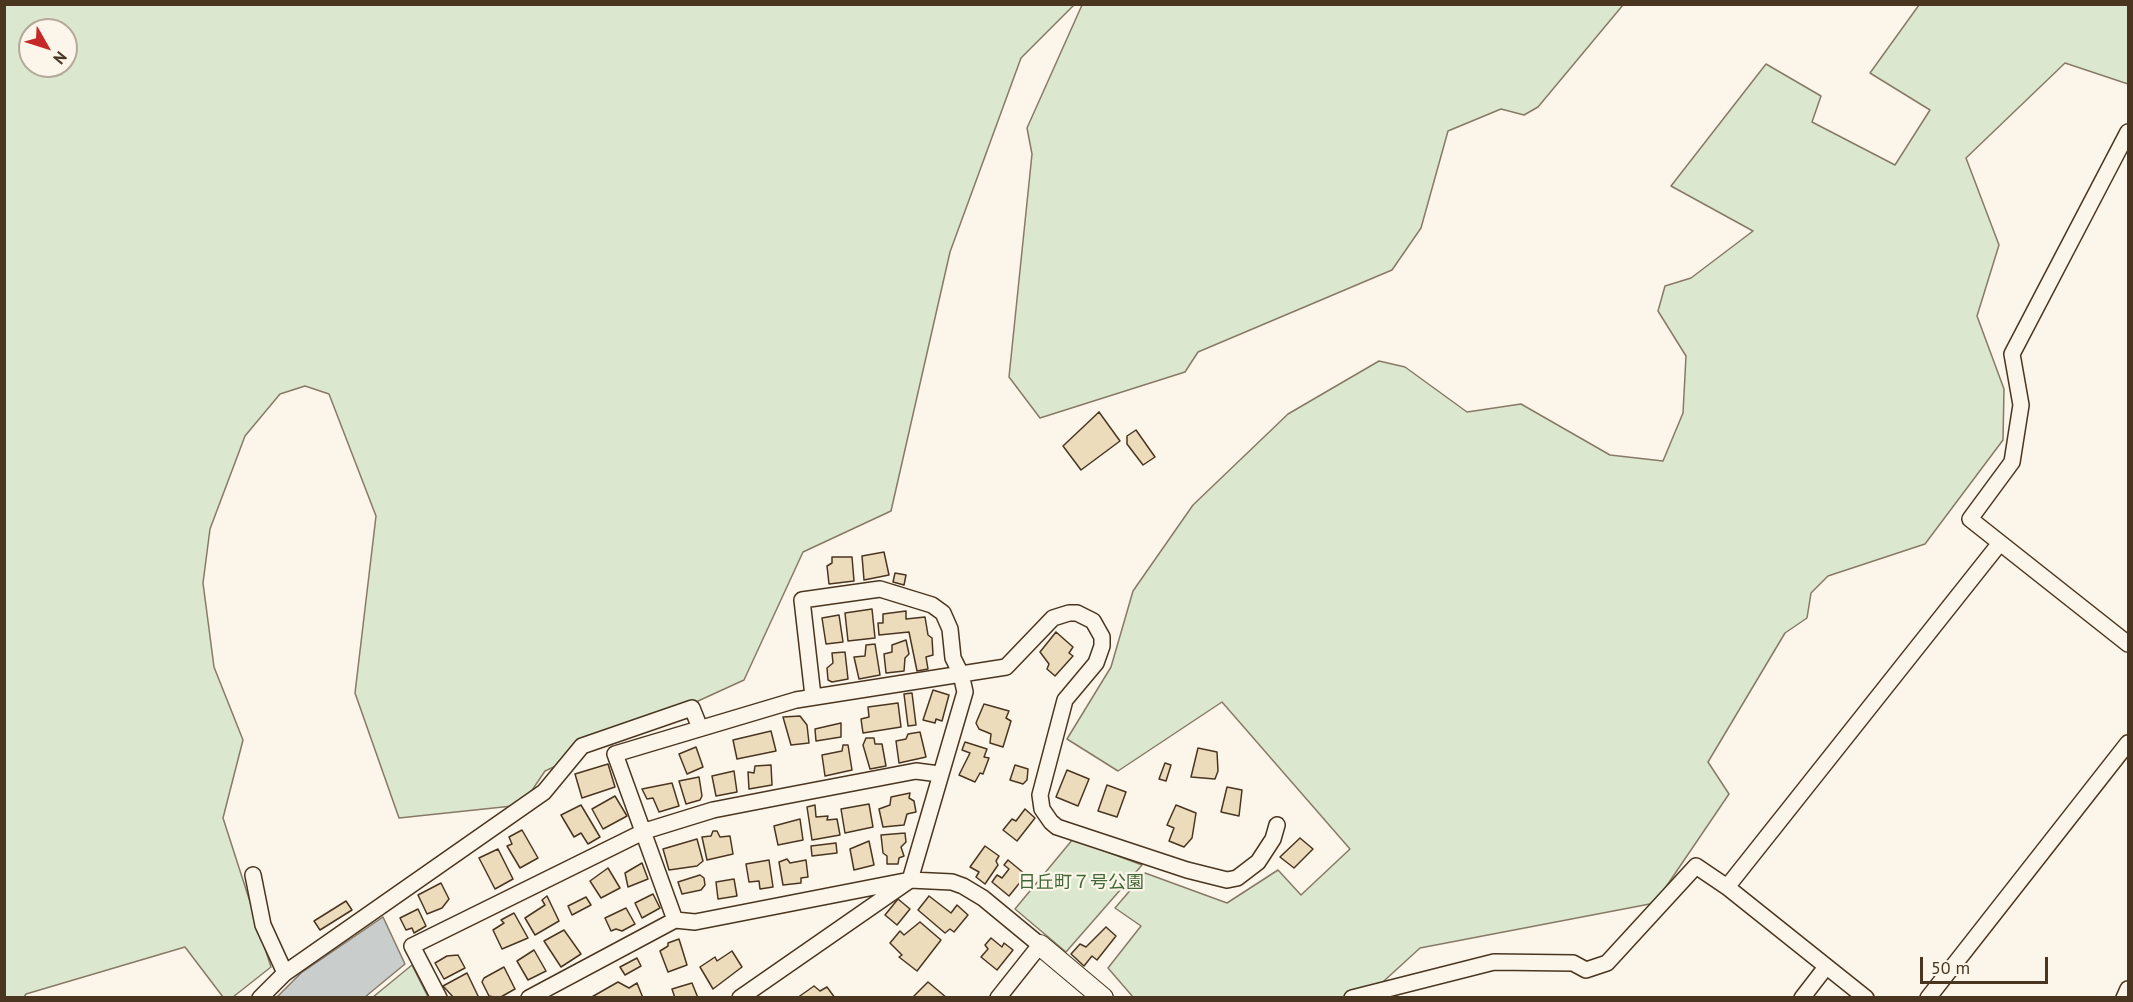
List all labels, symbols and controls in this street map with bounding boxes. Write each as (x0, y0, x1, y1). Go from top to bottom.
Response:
north arrow (18, 18, 78, 78)
text: N (49, 48, 72, 68)
park label: 日丘町７号公園 (1018, 872, 1144, 894)
scale bar (1923, 945, 2050, 983)
text: 50 m (1931, 956, 1970, 979)

